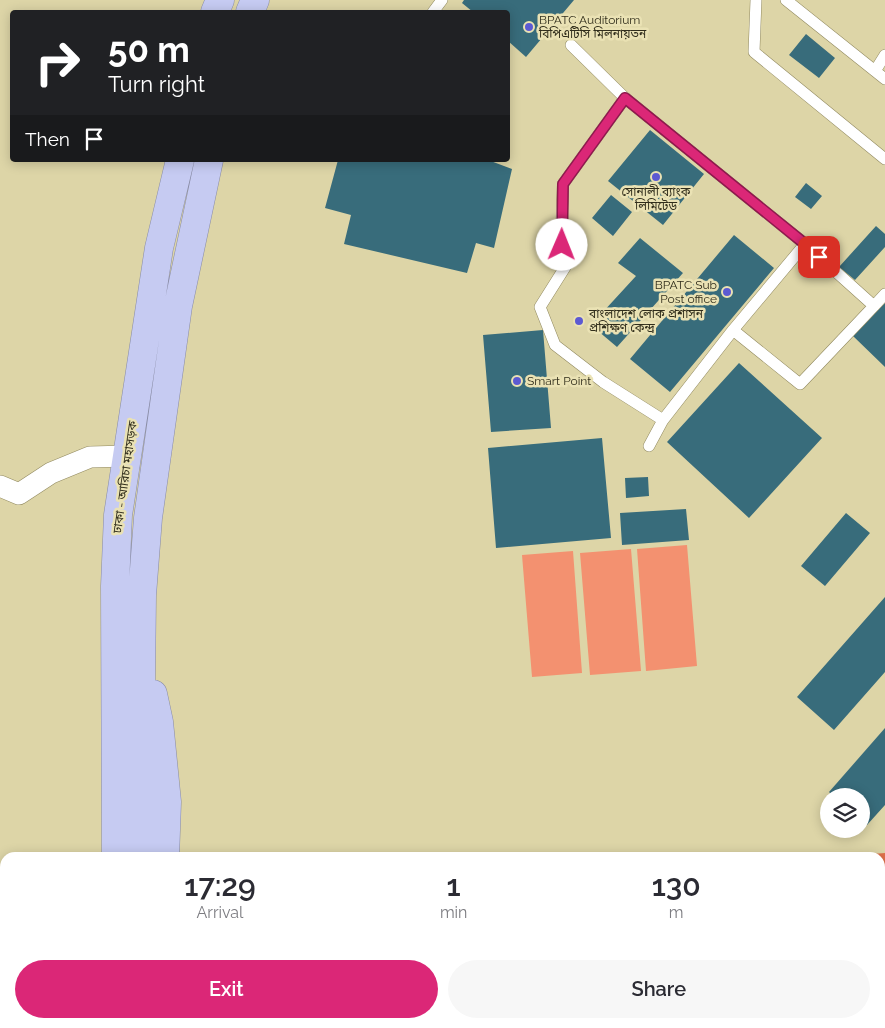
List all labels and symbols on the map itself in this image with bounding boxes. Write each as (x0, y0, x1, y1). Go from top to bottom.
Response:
place label: BPATC Auditorium বিপিএটিসি মিলনায়তন (538, 13, 647, 41)
marker: BPATC Auditorium বিপিএটিসি মিলনায়তন (523, 21, 535, 33)
marker: সোনালী ব্যাংক লিমিটেড (650, 171, 662, 183)
place label: সোনালী ব্যাংক লিমিটেড (622, 184, 691, 213)
position arrow (535, 218, 587, 270)
pin (798, 236, 840, 278)
place label: BPATC Sub Post office (655, 278, 717, 306)
marker: BPATC Sub Post office (721, 286, 733, 298)
place label: বাংলাদেশ লোক প্রশাসন প্রশিক্ষণ কেন্দ্র (588, 307, 704, 335)
marker: বাংলাদেশ লোক প্রশাসন প্রশিক্ষণ কেন্দ্র (573, 315, 585, 327)
place label: Smart Point (527, 374, 591, 388)
marker: Smart Point (511, 375, 523, 387)
street label: ঢাকা - আরিচা মহাসড়ক (109, 419, 140, 535)

